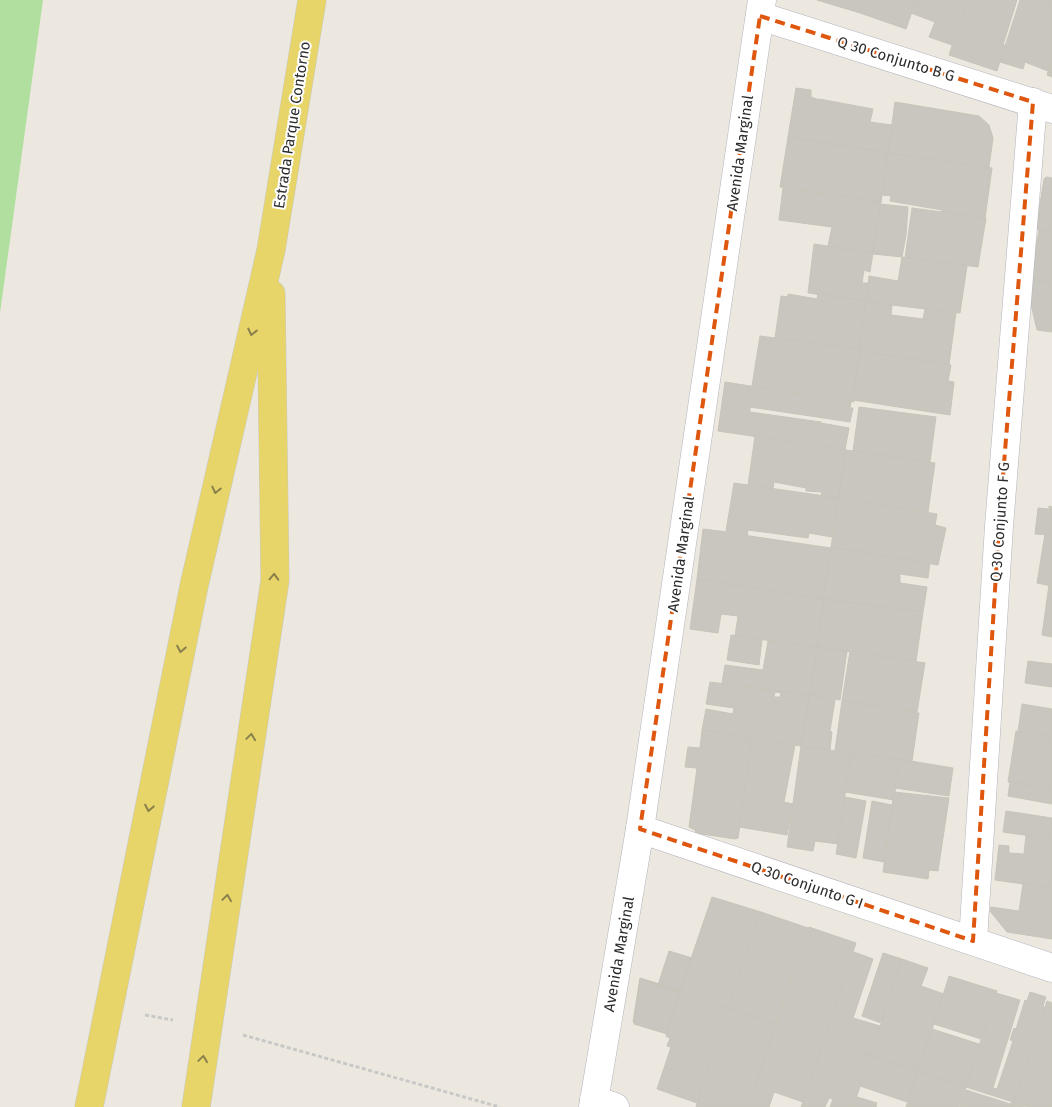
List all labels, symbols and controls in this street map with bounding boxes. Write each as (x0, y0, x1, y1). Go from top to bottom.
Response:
street label: Q 30 Conjunto B G (835, 33, 957, 85)
street label: Estrada Parque Contorno (270, 40, 314, 210)
street label: Avenida Marginal (723, 93, 757, 212)
one-way arrow (247, 327, 258, 336)
street label: Q 30 Conjunto F G (987, 461, 1013, 583)
one-way arrow (211, 485, 222, 494)
street label: Avenida Marginal (664, 494, 698, 613)
one-way arrow (269, 572, 280, 580)
one-way arrow (176, 644, 187, 653)
one-way arrow (246, 733, 256, 742)
one-way arrow (144, 804, 155, 812)
street label: Q 30 Conjunto G I (749, 857, 865, 913)
one-way arrow (222, 894, 232, 902)
street label: Avenida Marginal (600, 894, 638, 1013)
one-way arrow (198, 1054, 208, 1063)

